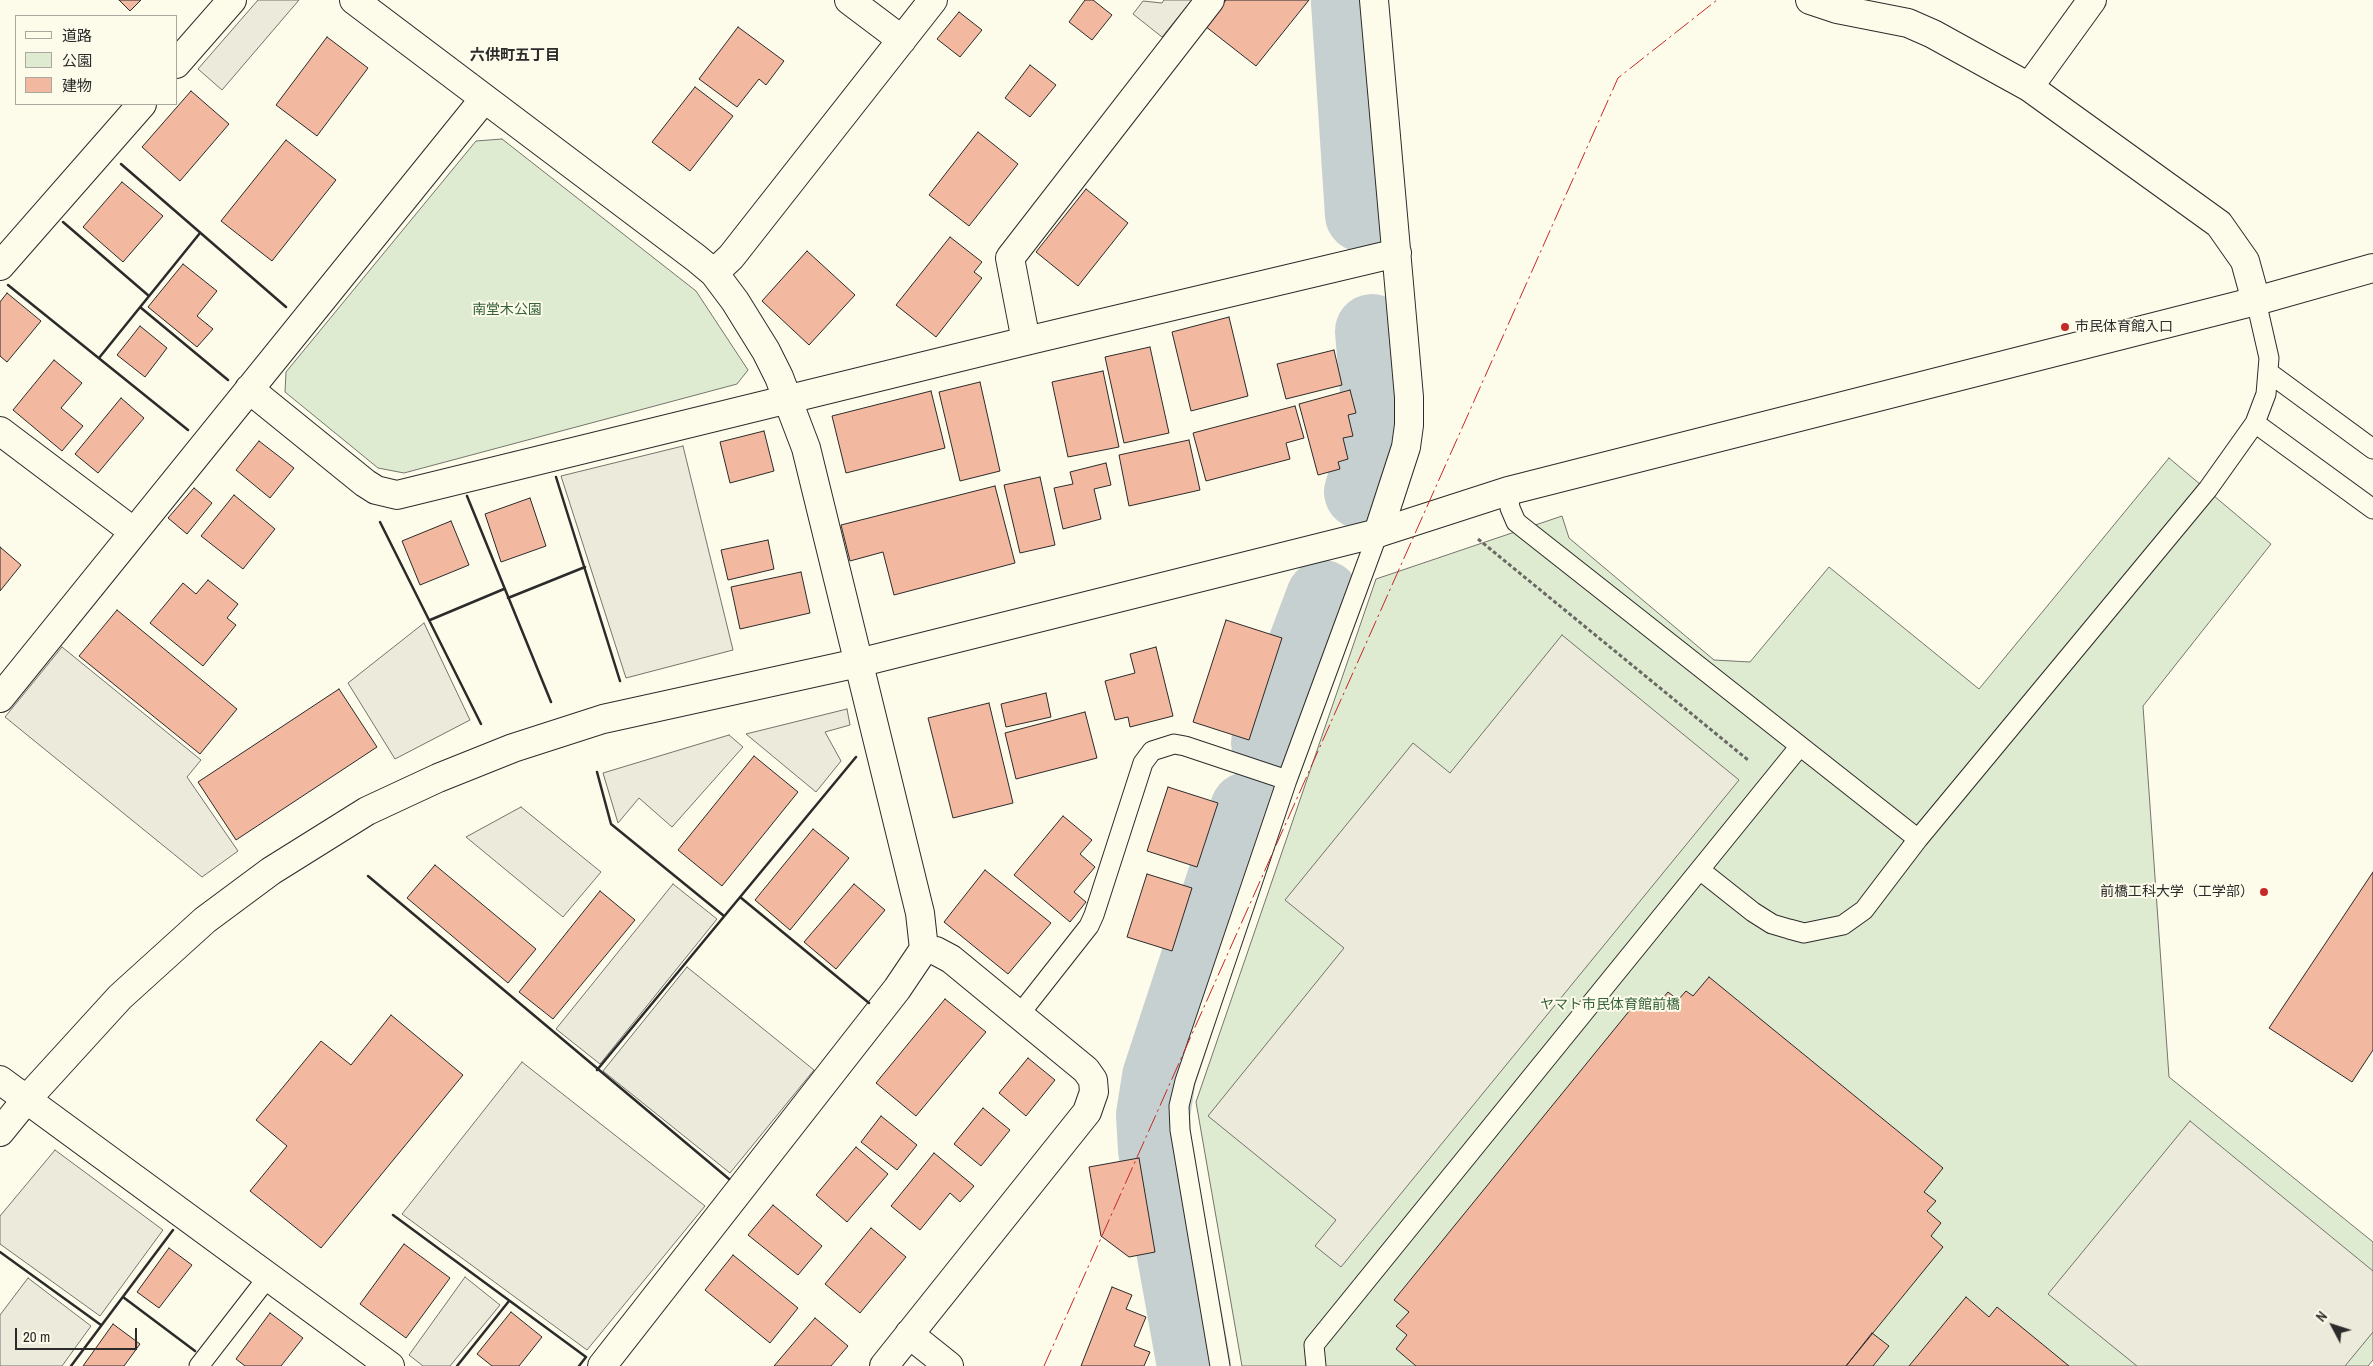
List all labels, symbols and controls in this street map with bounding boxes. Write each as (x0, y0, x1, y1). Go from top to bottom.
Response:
legend (15, 15, 178, 105)
text: 道路 (62, 25, 92, 46)
district label: 六供町五丁目 (470, 47, 560, 65)
text: 公園 (62, 50, 92, 71)
text: 建物 (62, 75, 92, 96)
park label: 南堂木公園 (472, 302, 542, 318)
place label: 市民体育館入口 (2075, 319, 2173, 335)
marker: 市民体育館入口 (2059, 321, 2071, 333)
place label: 前橋工科大学（工学部） (2100, 884, 2254, 900)
marker: 前橋工科大学（工学部） (2258, 886, 2270, 898)
park label: ヤマト市民体育館前橋 (1540, 997, 1680, 1013)
north arrow (2308, 1301, 2358, 1351)
text: N (2312, 1307, 2331, 1325)
scale bar (18, 1318, 140, 1350)
text: 20 m (23, 1326, 50, 1347)

